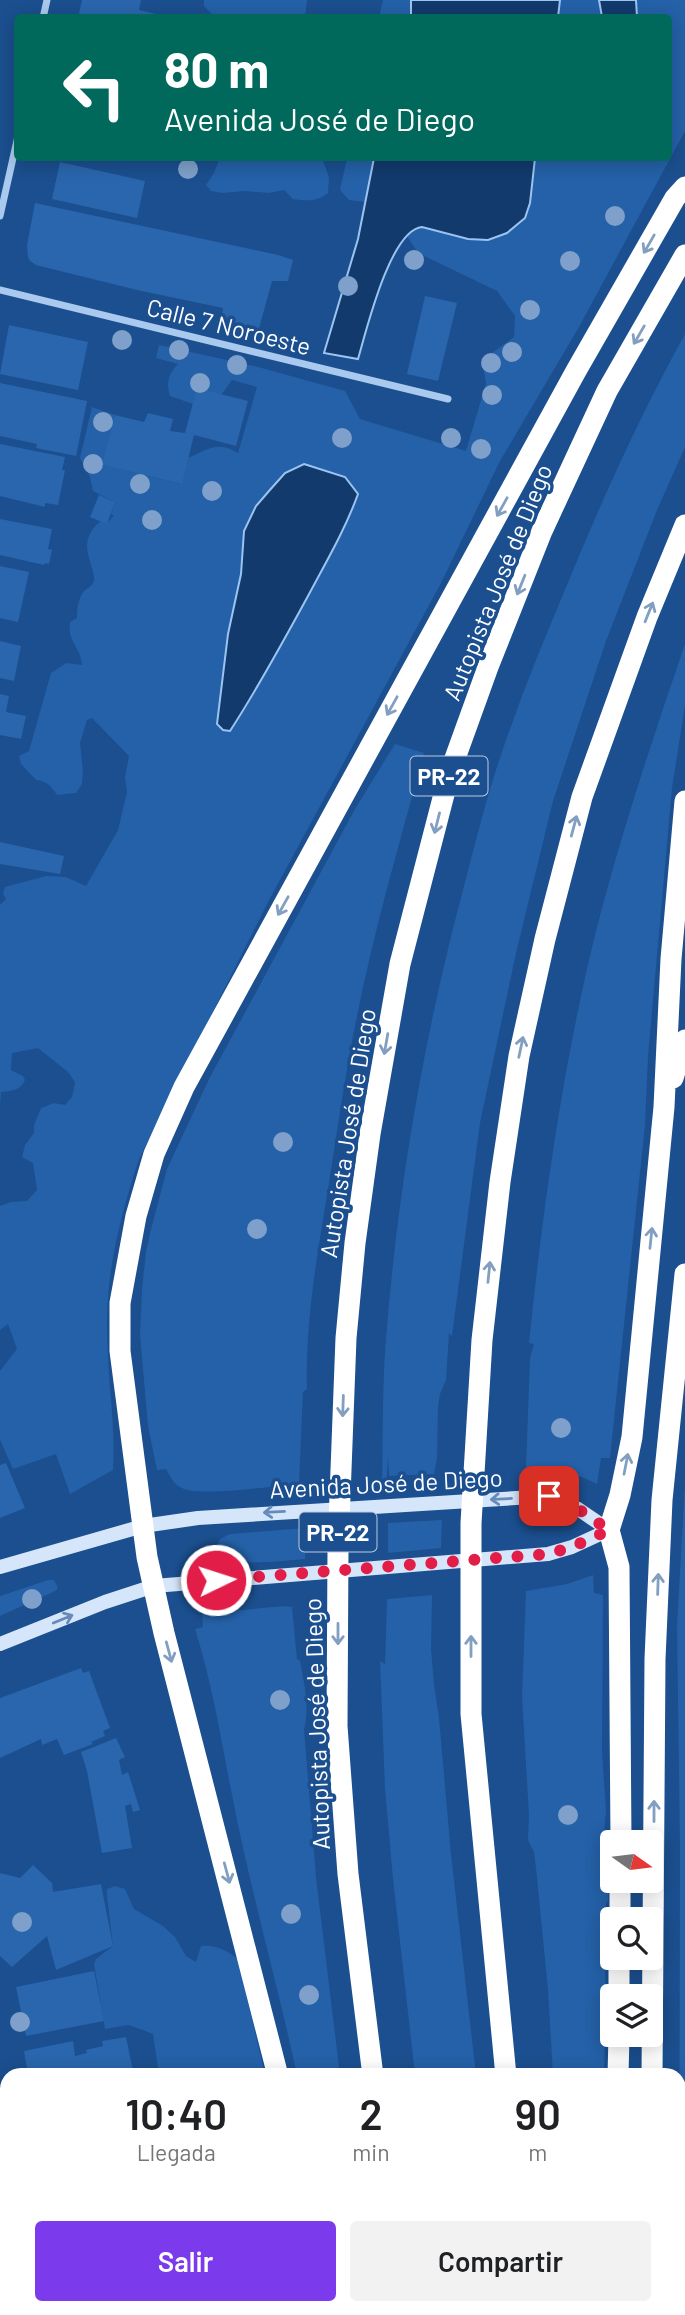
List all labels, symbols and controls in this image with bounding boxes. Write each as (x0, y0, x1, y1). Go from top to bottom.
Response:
text: 80 m (164, 39, 269, 98)
icon: left (49, 42, 140, 133)
text: Avenida José de Diego (164, 99, 475, 137)
one-way arrow (641, 234, 655, 254)
street label: Calle 7 Noroeste (144, 292, 314, 360)
one-way arrow (632, 325, 646, 345)
street label: Autopista José de Diego (436, 460, 558, 704)
one-way arrow (494, 496, 508, 517)
one-way arrow (513, 574, 526, 595)
one-way arrow (644, 601, 657, 623)
one-way arrow (385, 696, 399, 716)
road number: PR-22 (410, 756, 488, 796)
one-way arrow (430, 811, 443, 833)
one-way arrow (568, 815, 581, 838)
one-way arrow (276, 895, 289, 916)
street label: Autopista José de Diego (313, 1006, 381, 1260)
one-way arrow (379, 1032, 392, 1055)
one-way arrow (515, 1036, 529, 1059)
one-way arrow (645, 1227, 658, 1250)
one-way arrow (483, 1262, 496, 1284)
one-way arrow (337, 1395, 350, 1418)
one-way arrow (620, 1453, 634, 1476)
street label: Avenida José de Diego (269, 1462, 503, 1504)
pin (519, 1466, 579, 1526)
icon: arrive (530, 1477, 568, 1515)
one-way arrow (489, 1493, 512, 1506)
one-way arrow (262, 1506, 285, 1519)
road number: PR-22 (300, 1512, 376, 1552)
position arrow (179, 1543, 253, 1617)
one-way arrow (652, 1573, 665, 1596)
street label: Autopista José de Diego (297, 1598, 335, 1850)
one-way arrow (52, 1611, 74, 1624)
one-way arrow (331, 1622, 345, 1645)
one-way arrow (464, 1635, 477, 1658)
one-way arrow (163, 1641, 176, 1663)
one-way arrow (647, 1800, 661, 1823)
north arrow (600, 1830, 663, 1894)
map controls (600, 1830, 663, 2047)
one-way arrow (221, 1861, 234, 1883)
button: search (600, 1907, 663, 1970)
button: layers (600, 1984, 663, 2047)
text: 10:40 (125, 2088, 227, 2138)
text: 2 (359, 2088, 383, 2138)
text: 90 (515, 2088, 561, 2138)
text: Llegada (137, 2138, 216, 2166)
text: min (352, 2138, 390, 2166)
text: m (528, 2138, 547, 2166)
button: Salir (35, 2221, 336, 2301)
button: Compartir (350, 2221, 651, 2301)

